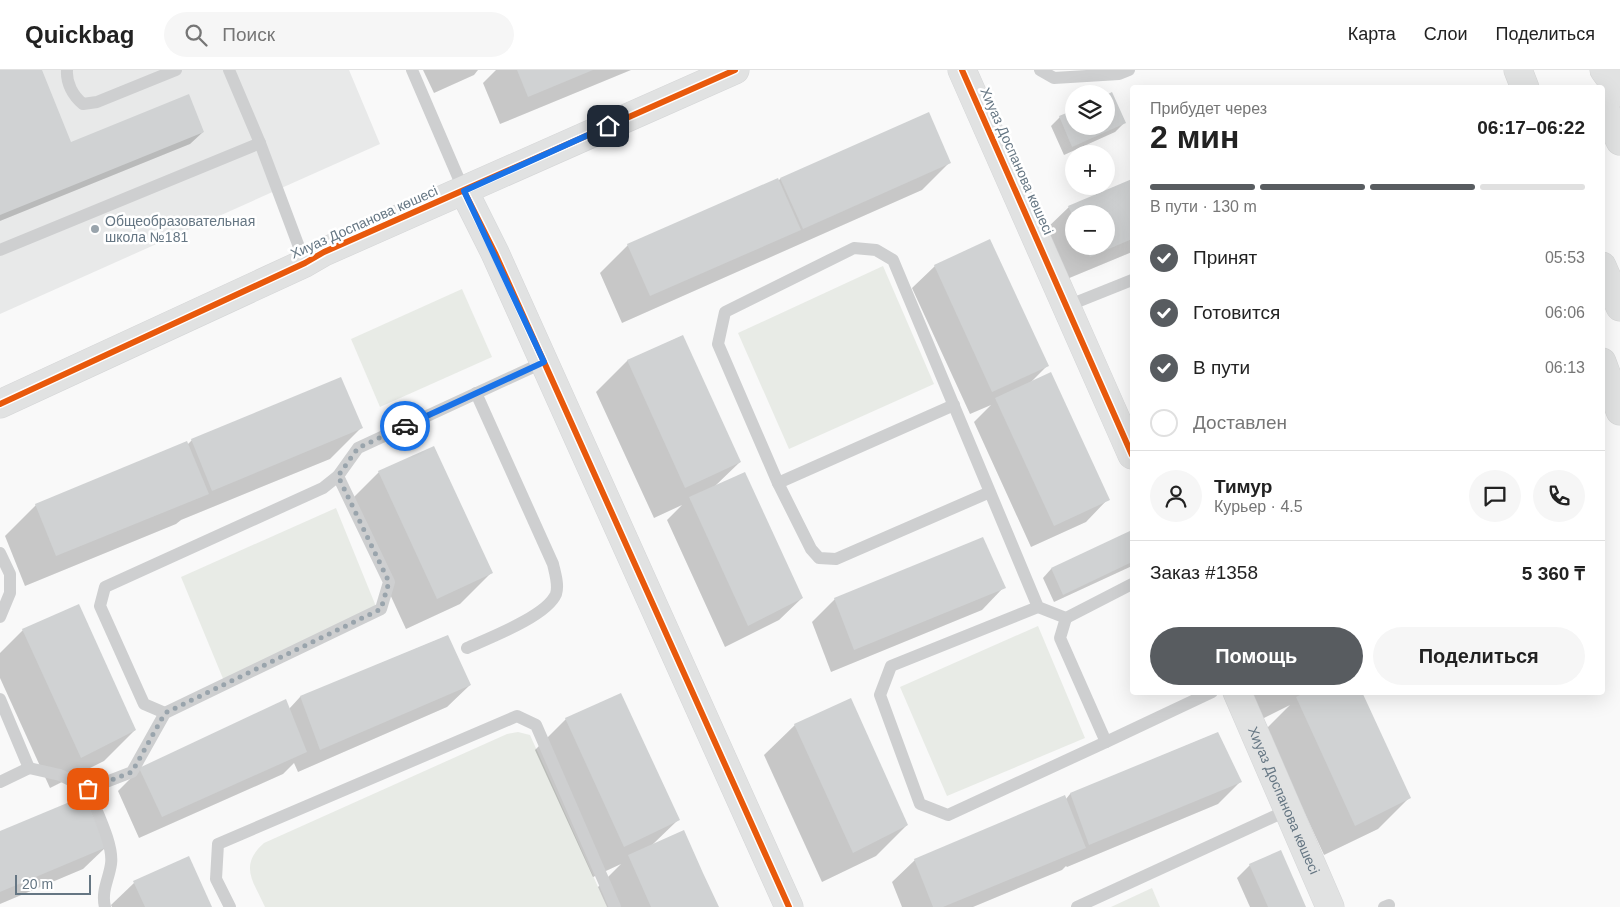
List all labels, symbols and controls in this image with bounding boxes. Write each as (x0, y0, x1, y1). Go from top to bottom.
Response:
search box (164, 12, 514, 57)
text: Quickbag (25, 21, 134, 48)
icon: search (182, 21, 210, 49)
text: Поиск (222, 24, 275, 45)
text: Карта (1348, 24, 1396, 44)
text: Слои (1424, 24, 1468, 44)
text: Поделиться (1496, 24, 1595, 44)
street label: Хиуаз Доспанова көшесі (977, 85, 1057, 237)
map controls (1065, 85, 1115, 255)
button: layers (1065, 85, 1115, 135)
text: Прибудет через (1150, 100, 1267, 117)
pin (587, 105, 629, 147)
icon: home (594, 112, 622, 140)
text: 06:17–06:22 (1477, 117, 1585, 138)
text: 2 мин (1150, 119, 1239, 155)
button: + (1065, 145, 1115, 195)
street label: Хиуаз Доспанова көшесі (288, 182, 440, 262)
text: В пути · 130 m (1150, 198, 1257, 215)
button: − (1065, 205, 1115, 255)
place label: Общеобразовательная школа №181 (105, 213, 255, 245)
marker: Общеобразовательная школа №181 (89, 223, 101, 235)
icon: check (1150, 244, 1178, 272)
text: Принят (1193, 247, 1257, 268)
text: 05:53 (1545, 249, 1585, 266)
icon: check (1150, 299, 1178, 327)
text: Готовится (1193, 302, 1280, 323)
text: 06:06 (1545, 304, 1585, 321)
icon: check (1150, 354, 1178, 382)
text: В пути (1193, 357, 1250, 378)
text: 06:13 (1545, 359, 1585, 376)
courier (380, 401, 430, 451)
icon: car (391, 412, 419, 440)
text: Доставлен (1193, 412, 1287, 433)
button: person (1150, 470, 1202, 522)
button: chat (1469, 470, 1521, 522)
button: phone (1533, 470, 1585, 522)
text: Тимур (1214, 476, 1272, 497)
text: Курьер · 4.5 (1214, 498, 1303, 515)
text: Заказ #1358 (1150, 562, 1258, 583)
text: 5 360 ₸ (1522, 563, 1585, 584)
button: Помощь (1150, 627, 1363, 685)
button: Поделиться (1373, 627, 1585, 685)
street label: Хиуаз Доспанова көшесі (1245, 724, 1323, 877)
pin (67, 768, 109, 810)
icon: bag (74, 775, 102, 803)
scale bar (15, 872, 91, 895)
text: 20 m (22, 876, 53, 892)

